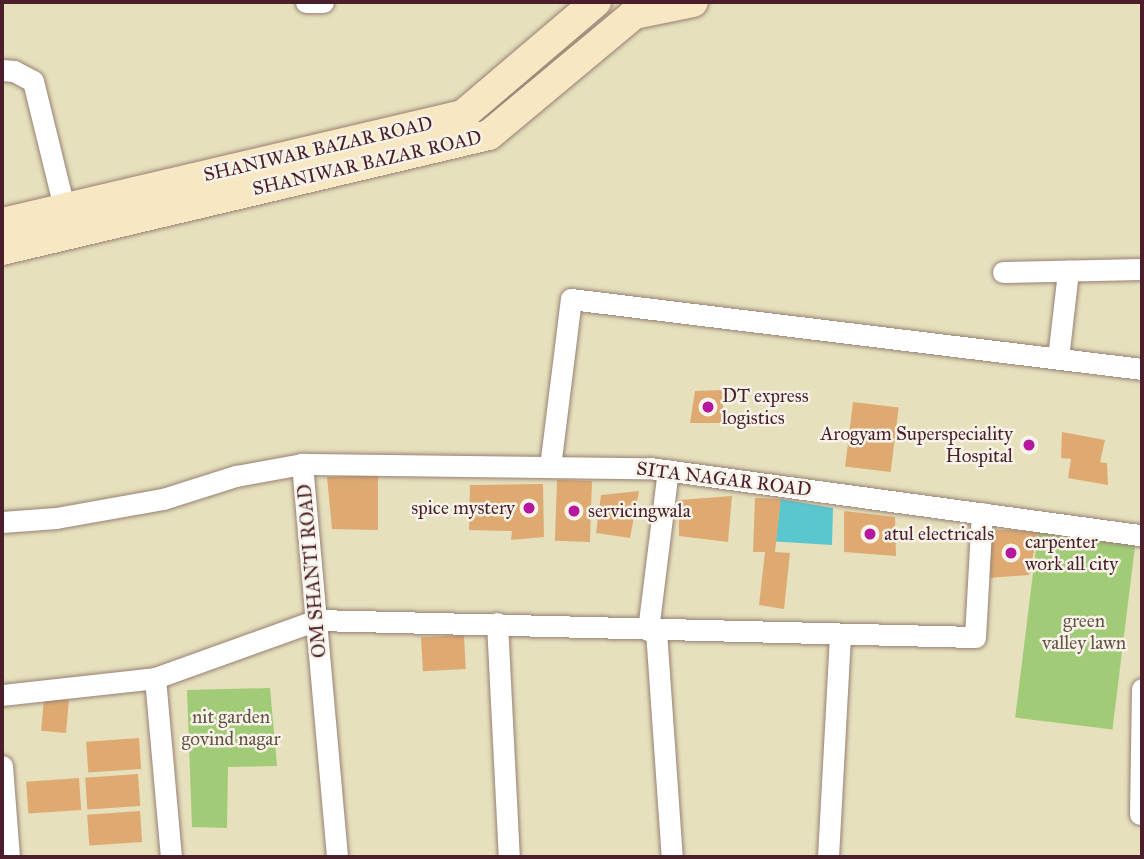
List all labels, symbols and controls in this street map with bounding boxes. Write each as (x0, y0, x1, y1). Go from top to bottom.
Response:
street label: SHANIWAR BAZAR ROAD (201, 112, 435, 186)
street label: SHANIWAR BAZAR ROAD (250, 126, 484, 200)
place label: DT express logistics (722, 385, 809, 429)
marker: DT express logistics (700, 399, 716, 415)
place label: Arogyam Superspeciality Hospital (821, 423, 1013, 467)
marker: Arogyam Superspeciality Hospital (1019, 435, 1039, 455)
street label: SITA NAGAR ROAD (635, 457, 813, 501)
street label: OM SHANTI ROAD (293, 483, 331, 659)
place label: spice mystery (411, 497, 515, 519)
marker: spice mystery (521, 500, 537, 516)
place label: servicingwala (588, 500, 691, 522)
marker: servicingwala (566, 503, 582, 519)
place label: atul electricals (884, 523, 994, 545)
marker: atul electricals (862, 526, 878, 542)
place label: carpenter work all city (1025, 531, 1118, 575)
marker: carpenter work all city (1003, 545, 1019, 561)
park label: green valley lawn (1042, 610, 1126, 654)
park label: nit garden govind nagar (181, 706, 281, 750)

